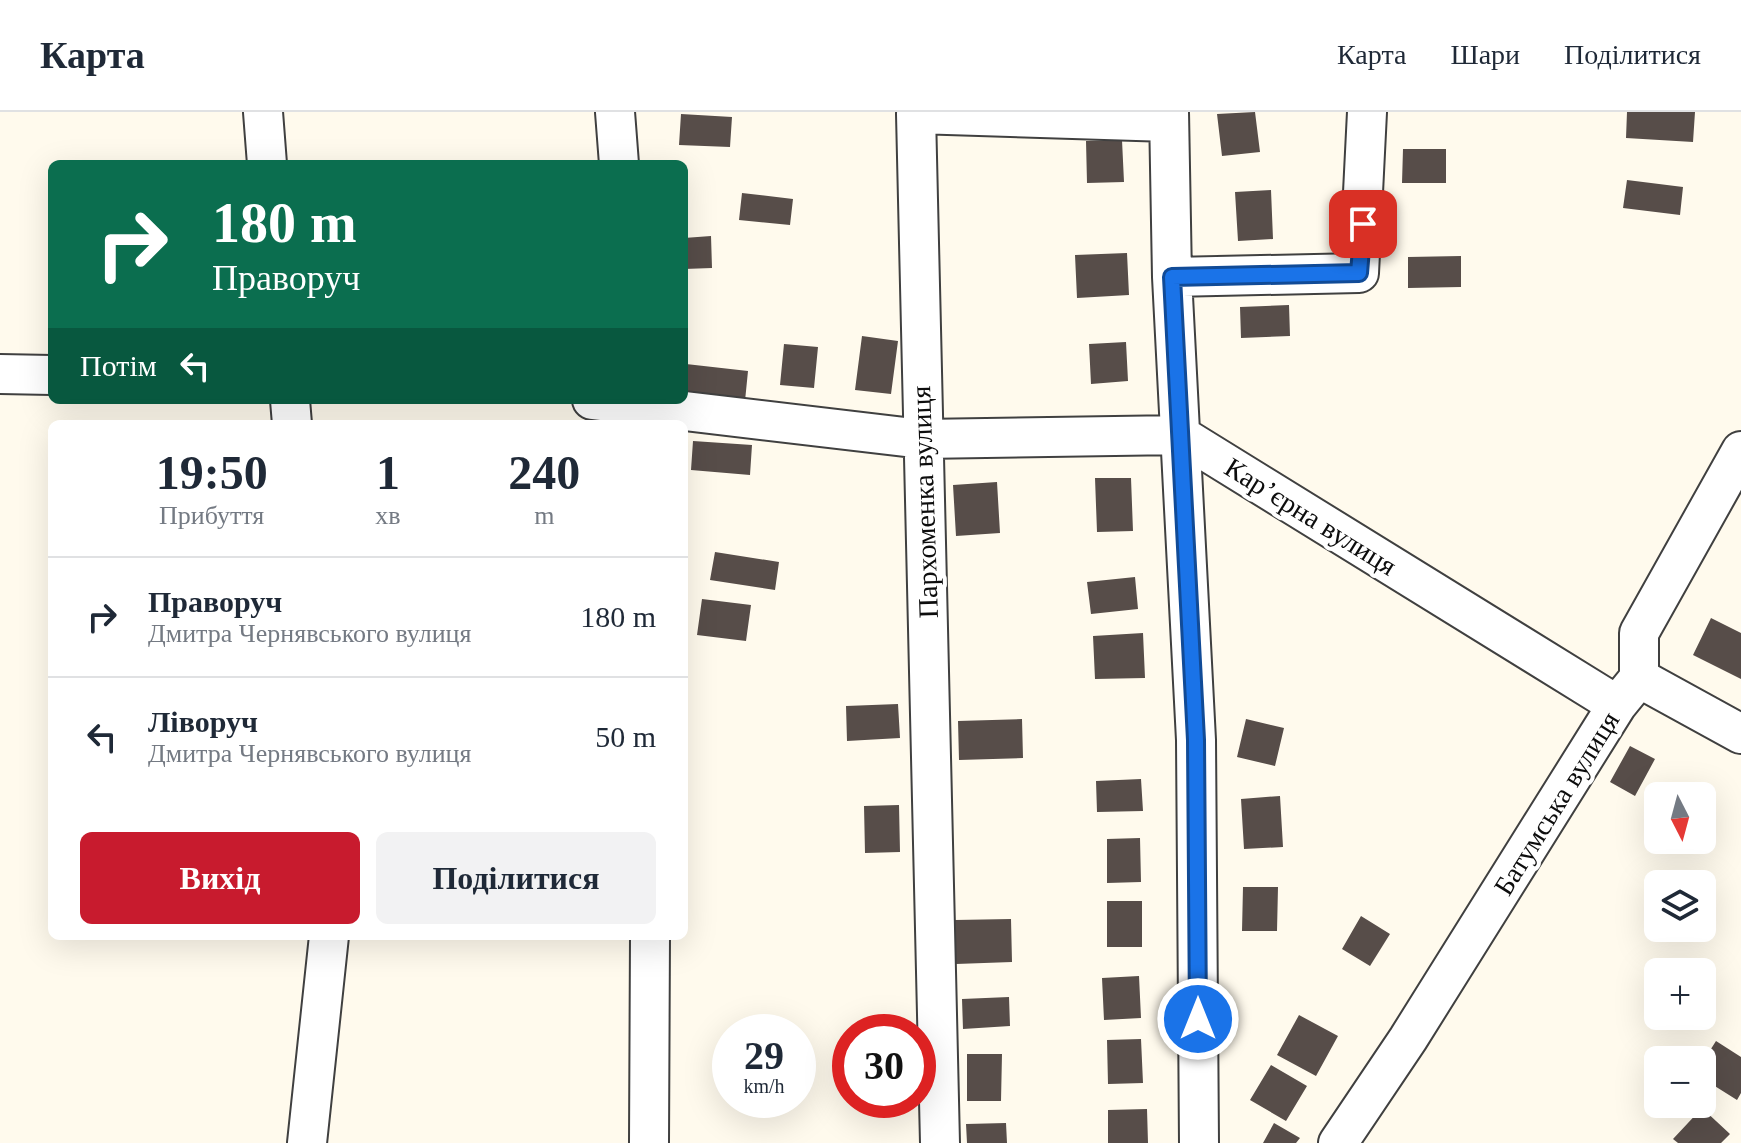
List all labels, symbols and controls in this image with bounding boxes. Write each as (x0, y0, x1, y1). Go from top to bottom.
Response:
text: Карта (40, 34, 145, 76)
text: Карта (1337, 39, 1406, 70)
text: Шари (1450, 39, 1520, 70)
text: Поділитися (1564, 39, 1701, 70)
pin (1329, 190, 1397, 258)
icon: right (80, 192, 184, 296)
text: 180 m (212, 192, 357, 254)
icon: arrive (1341, 202, 1385, 246)
text: Праворуч (212, 258, 360, 298)
icon: left (173, 344, 217, 388)
text: Потім (80, 349, 157, 382)
street label: Пархоменка вулиця (905, 385, 944, 619)
text: 19:50 (156, 446, 268, 499)
text: 1 (376, 446, 400, 499)
text: 240 (508, 446, 580, 499)
street label: Кар’єрна вулиця (1219, 451, 1402, 582)
text: Прибуття (159, 501, 264, 530)
text: хв (375, 501, 401, 530)
text: m (534, 501, 554, 530)
text: Праворуч (148, 585, 282, 618)
icon: right (80, 595, 124, 639)
text: 180 m (580, 600, 656, 633)
text: Дмитра Чернявського вулиця (148, 619, 472, 648)
text: Ліворуч (148, 705, 258, 738)
street label: Батумська вулиця (1487, 706, 1625, 901)
icon: left (80, 715, 124, 759)
text: 50 m (595, 720, 656, 753)
text: Дмитра Чернявського вулиця (148, 739, 472, 768)
north arrow (1644, 782, 1716, 854)
map controls (1644, 782, 1716, 1118)
button: Вихід (80, 832, 360, 924)
button: Поділитися (376, 832, 656, 924)
button: layers (1644, 870, 1716, 942)
button: + (1644, 958, 1716, 1030)
position arrow (1156, 977, 1240, 1061)
speed limit sign: 30 (832, 1014, 936, 1118)
text: 29 (744, 1033, 784, 1078)
button: − (1644, 1046, 1716, 1118)
text: km/h (743, 1075, 785, 1097)

